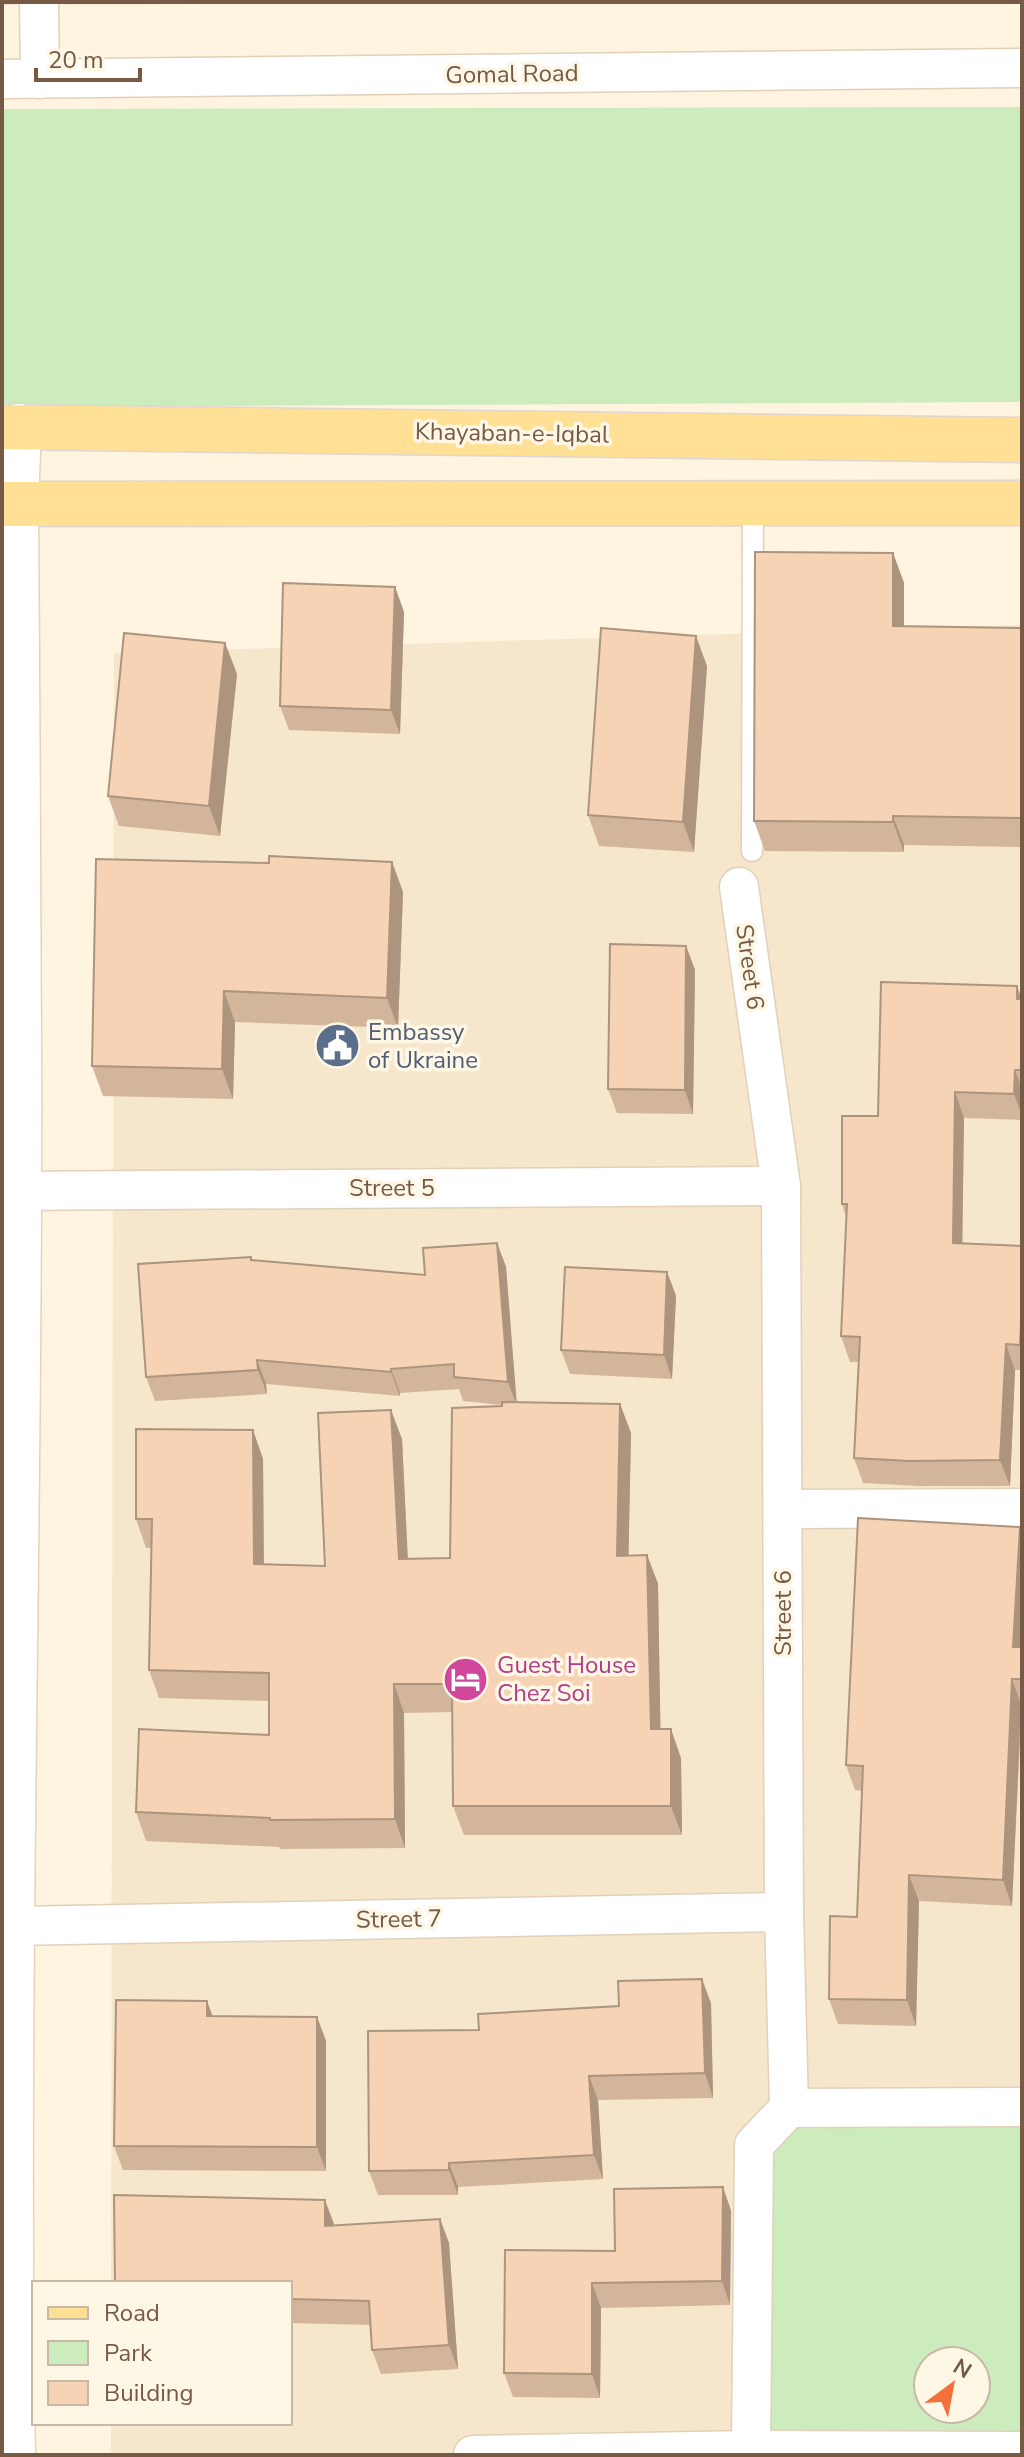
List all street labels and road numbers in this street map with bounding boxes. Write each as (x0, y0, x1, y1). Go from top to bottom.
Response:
street label: Gomal Road (445, 57, 579, 91)
street label: Khayaban-e-Iqbal (415, 415, 609, 451)
street label: Street 6 (728, 922, 772, 1012)
street label: Street 5 (349, 1172, 435, 1204)
street label: Street 6 (767, 1570, 799, 1656)
street label: Street 7 (356, 1902, 442, 1936)

